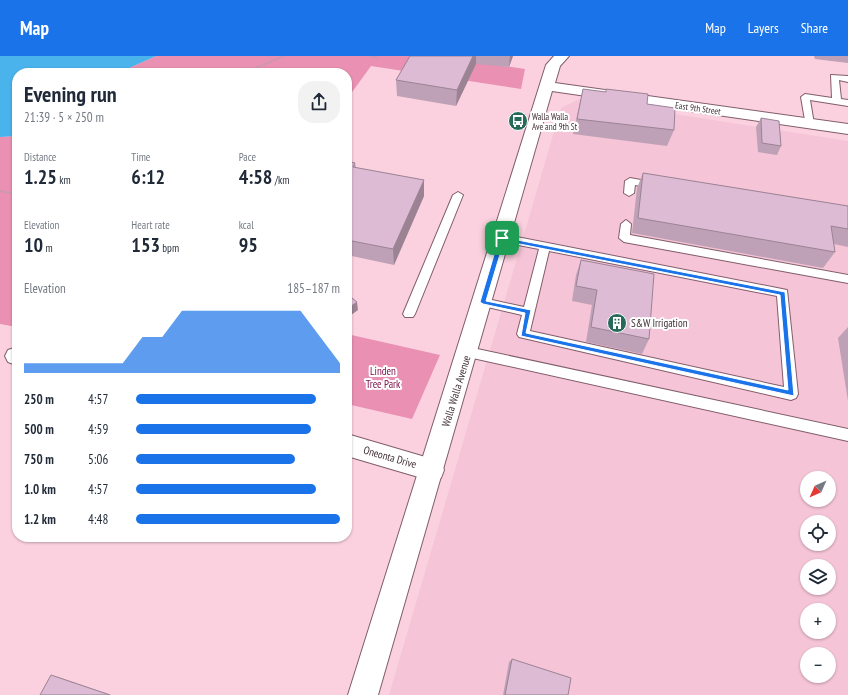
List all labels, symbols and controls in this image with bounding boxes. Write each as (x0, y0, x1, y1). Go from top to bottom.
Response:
text: Map (20, 16, 49, 40)
text: Map (705, 19, 726, 37)
text: Layers (748, 19, 779, 37)
text: Share (801, 19, 828, 37)
text: Evening run (24, 80, 117, 108)
button: share (298, 81, 340, 123)
street label: East 9th Street (674, 99, 722, 117)
text: 21:39 · 5 × 250 m (24, 109, 104, 126)
bus stop icon: Walla Walla Ave and 9th St (507, 110, 529, 132)
place label: Walla Walla Ave and 9th St (532, 111, 578, 132)
text: Distance (24, 150, 56, 164)
text: Time (131, 150, 150, 164)
text: Pace (239, 150, 256, 164)
text: 1.25 (24, 164, 57, 190)
text: 6:12 (131, 164, 165, 190)
text: 4:58 (239, 164, 272, 190)
text: km (57, 173, 71, 187)
text: /km (272, 173, 289, 187)
text: Elevation (24, 218, 59, 232)
text: Heart rate (131, 218, 170, 232)
text: kcal (239, 218, 254, 232)
pin (485, 221, 519, 255)
icon: arrive (491, 227, 513, 249)
text: 10 (24, 232, 43, 258)
text: 153 (131, 232, 160, 258)
text: 95 (239, 232, 258, 258)
text: m (43, 241, 53, 255)
text: bpm (160, 241, 179, 255)
text: Elevation (24, 280, 66, 297)
text: 185–187 m (287, 280, 340, 297)
building icon: S&W Irrigation (606, 312, 628, 334)
place label: S&W Irrigation (631, 316, 688, 330)
street label: Walla Walla Avenue (439, 353, 474, 428)
park label: Linden Tree Park (366, 364, 401, 391)
text: 250 m (24, 391, 54, 408)
text: 4:57 (88, 391, 108, 408)
text: 500 m (24, 421, 54, 438)
text: 4:59 (88, 421, 108, 438)
street label: Oneonta Drive (362, 443, 419, 471)
text: 750 m (24, 451, 54, 468)
text: 5:06 (88, 451, 108, 468)
north arrow (800, 471, 836, 507)
map controls (800, 471, 836, 683)
text: 1.0 km (24, 481, 56, 498)
text: 4:57 (88, 481, 108, 498)
text: 1.2 km (24, 511, 56, 528)
text: 4:48 (88, 511, 108, 528)
button: locate (800, 515, 836, 551)
button: layers (800, 559, 836, 595)
button: + (800, 603, 836, 639)
button: − (800, 647, 836, 683)

